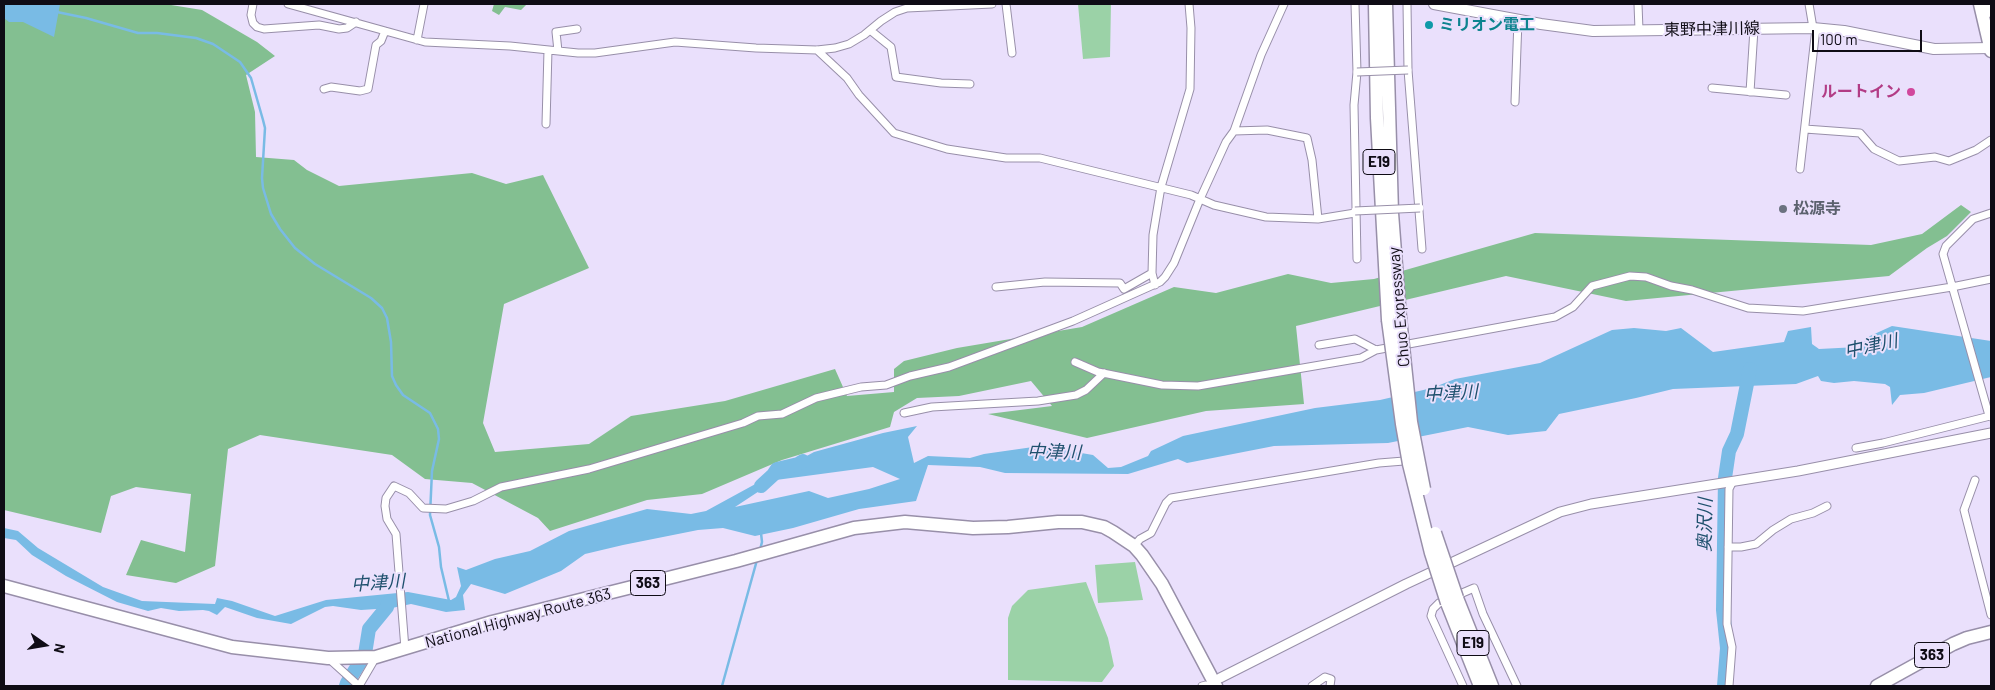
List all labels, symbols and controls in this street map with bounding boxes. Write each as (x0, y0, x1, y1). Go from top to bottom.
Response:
place label: ミリオン電工 (1439, 15, 1535, 35)
marker: ミリオン電工 (1423, 19, 1435, 31)
street label: 東野中津川線 (1664, 19, 1760, 39)
scale bar (1815, 20, 1925, 52)
text: 100 m (1820, 30, 1858, 48)
place label: ルートイン (1821, 82, 1901, 102)
marker: ルートイン (1905, 86, 1917, 98)
road number: E19 (1363, 150, 1395, 174)
place label: 松源寺 (1793, 199, 1841, 219)
marker: 松源寺 (1777, 203, 1789, 215)
street label: Chuo Expressway (1384, 246, 1414, 368)
water label: 中津川 (1842, 330, 1900, 362)
water label: 中津川 (1423, 381, 1479, 405)
water label: 中津川 (1027, 441, 1081, 463)
water label: 奥沢川 (1694, 498, 1716, 552)
water label: 中津川 (350, 570, 406, 596)
road number: 363 (630, 570, 666, 596)
street label: National Highway Route 363 (423, 584, 613, 652)
north arrow (20, 620, 70, 670)
road number: E19 (1457, 630, 1489, 656)
text: N (51, 642, 69, 655)
road number: 363 (1914, 642, 1950, 668)

